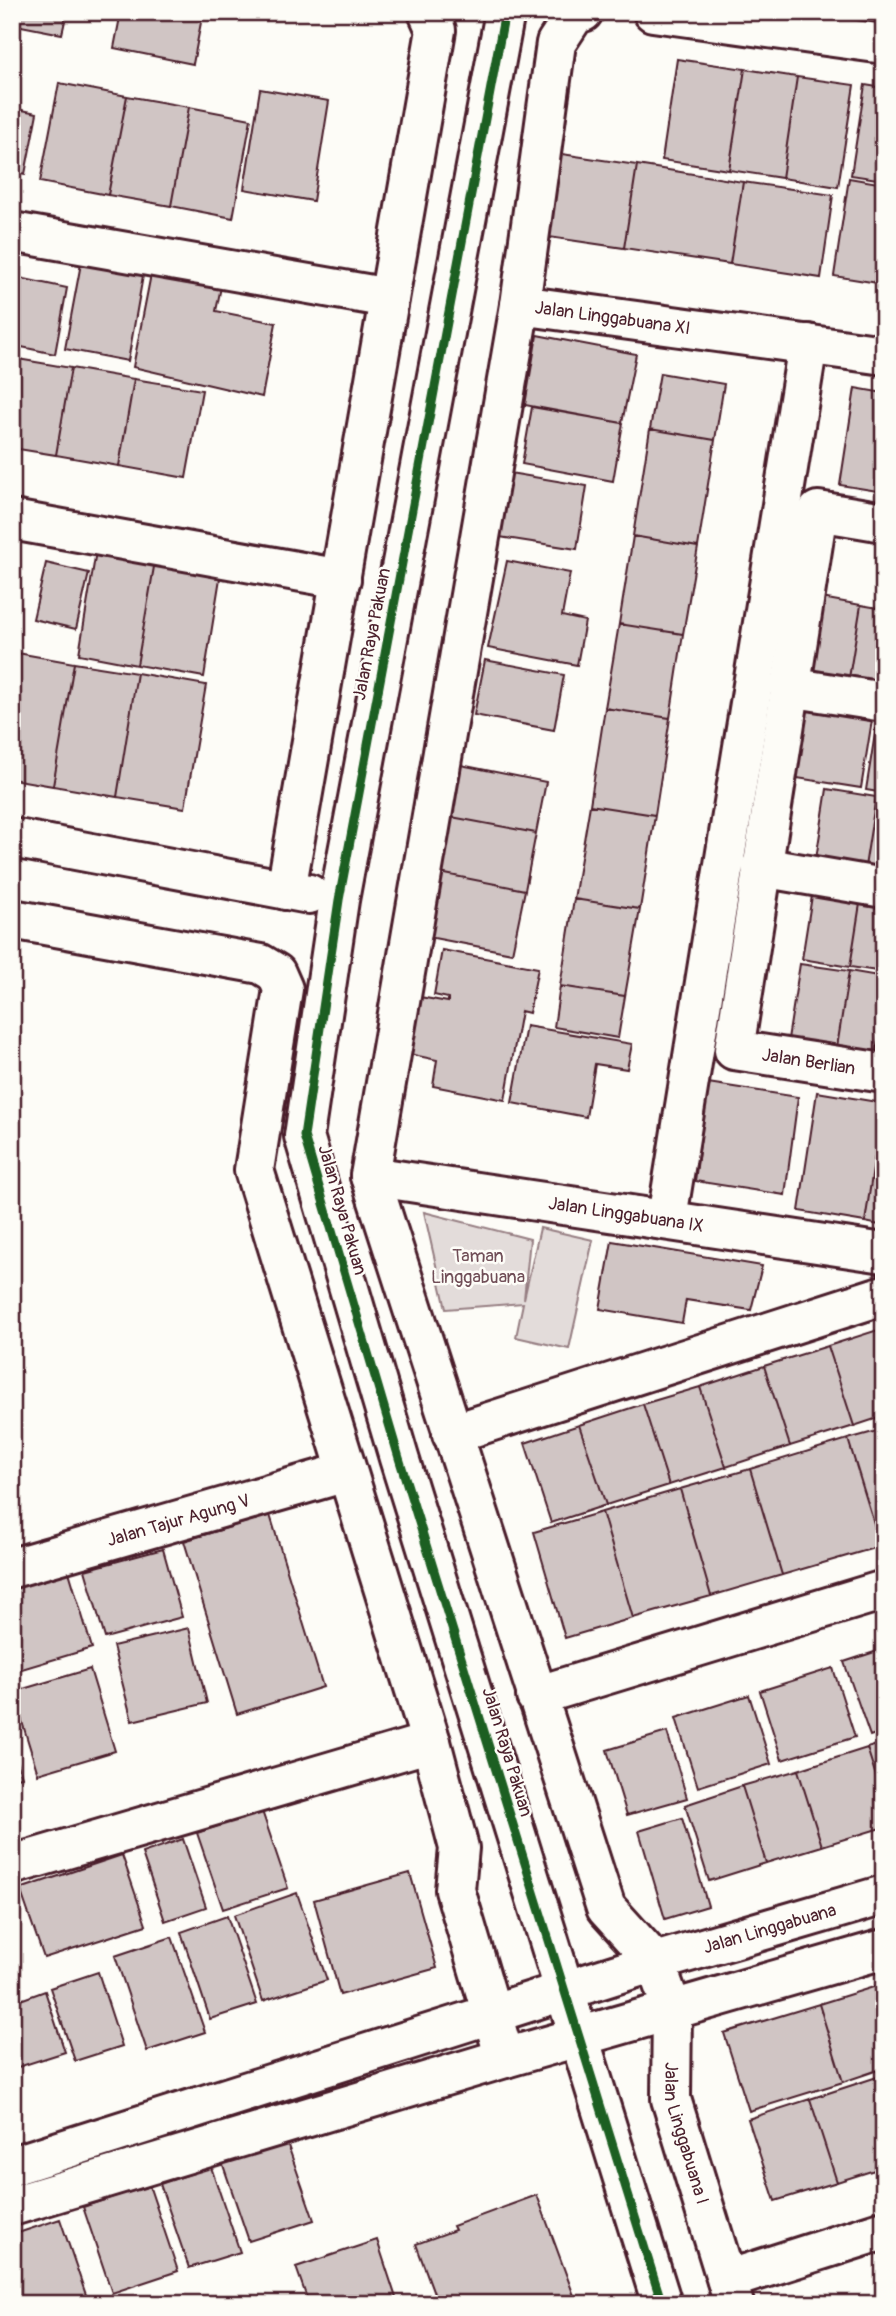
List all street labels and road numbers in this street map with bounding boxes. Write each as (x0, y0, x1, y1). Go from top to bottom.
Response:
street label: Jalan Linggabuana XI (534, 296, 692, 340)
street label: Jalan Raya Pakuan (348, 566, 396, 702)
street label: Jalan Berlian (760, 1043, 857, 1080)
street label: Jalan Raya Pakuan (312, 1142, 372, 1278)
street label: Jalan Linggabuana IX (547, 1191, 705, 1237)
street label: Jalan Tajur Agung V (104, 1489, 252, 1552)
street label: Jalan Raya Pakuan (476, 1685, 538, 1819)
street label: Jalan Linggabuana (700, 1898, 839, 1959)
street label: Jalan Linggabuana I (659, 2062, 714, 2207)

